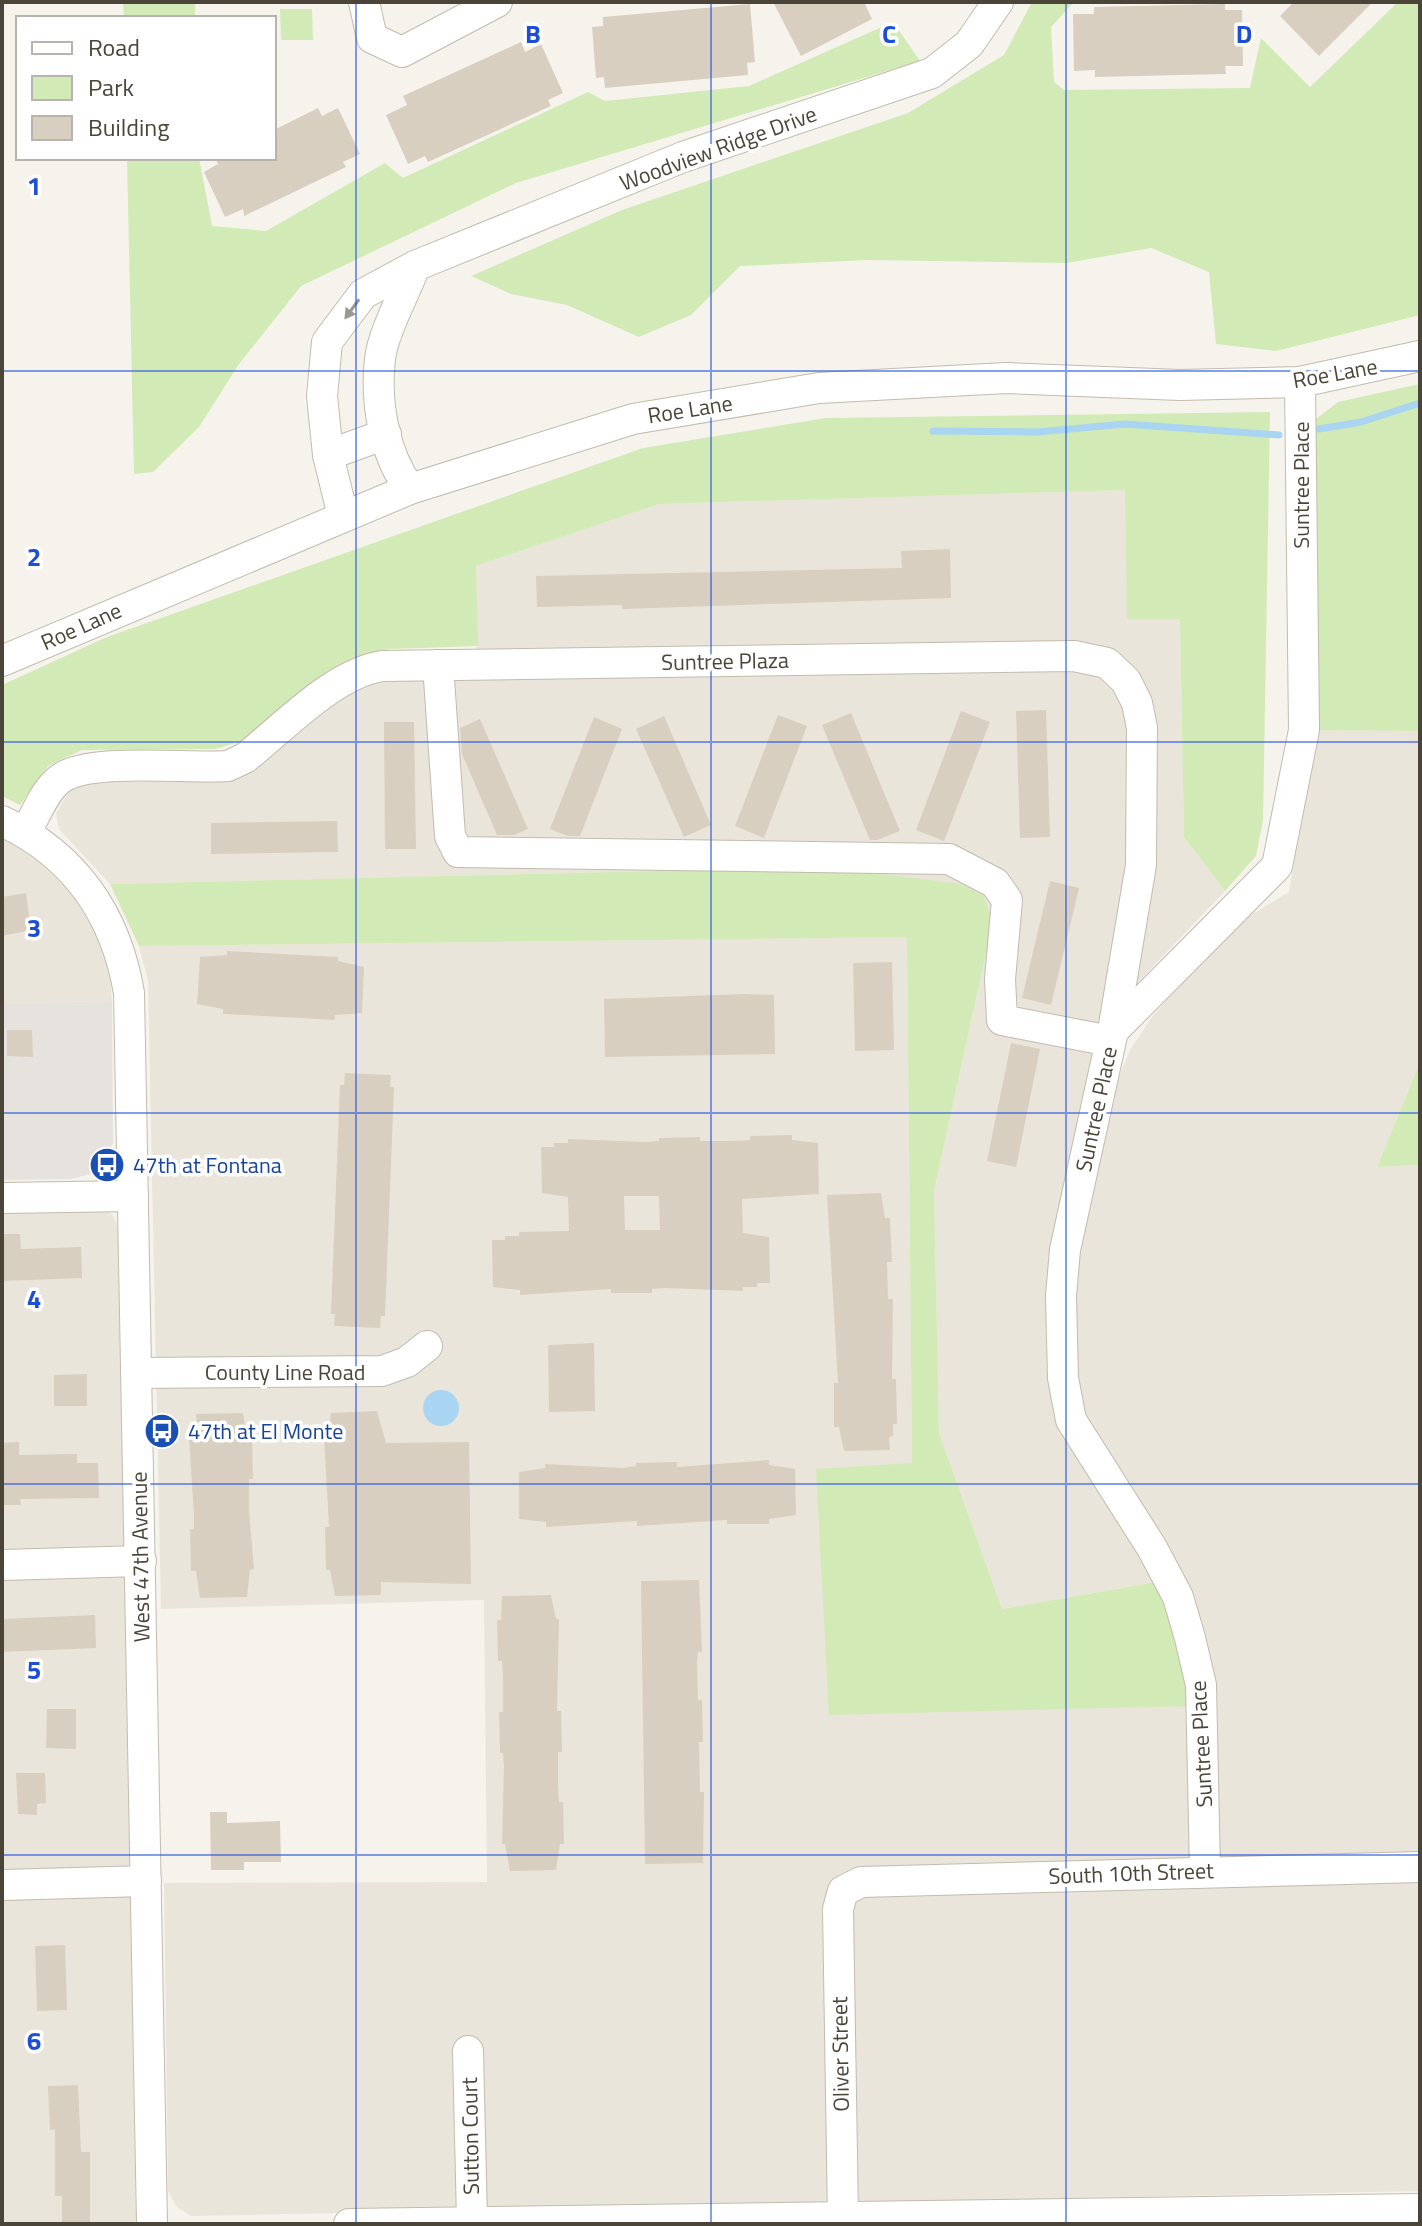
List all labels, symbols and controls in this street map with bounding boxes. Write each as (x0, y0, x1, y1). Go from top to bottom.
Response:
text: B (525, 14, 541, 53)
text: C (882, 14, 896, 53)
text: D (1236, 14, 1252, 53)
legend (16, 16, 276, 160)
text: Road (88, 29, 140, 65)
text: Park (88, 69, 134, 105)
street label: Woodview Ridge Drive (615, 97, 821, 199)
text: Building (88, 109, 170, 145)
text: 1 (27, 166, 41, 205)
one-way arrow (344, 299, 360, 320)
street label: Roe Lane (1290, 349, 1380, 397)
street label: Roe Lane (645, 386, 735, 432)
street label: Suntree Place (1284, 421, 1318, 549)
text: 2 (27, 537, 41, 576)
street label: Roe Lane (35, 593, 127, 659)
street label: Suntree Plaza (661, 643, 789, 679)
text: 3 (27, 908, 41, 947)
street label: Suntree Place (1066, 1043, 1126, 1175)
bus stop icon: 47th at Fontana (88, 1146, 126, 1184)
place label: 47th at Fontana (133, 1148, 282, 1182)
text: 4 (27, 1279, 41, 1318)
street label: County Line Road (205, 1355, 365, 1389)
bus stop icon: 47th at El Monte (143, 1412, 181, 1450)
place label: 47th at El Monte (188, 1414, 343, 1448)
street label: West 47th Avenue (122, 1471, 158, 1643)
text: 5 (27, 1650, 41, 1689)
street label: Suntree Place (1181, 1680, 1221, 1808)
street label: South 10th Street (1048, 1853, 1214, 1893)
street label: Oliver Street (822, 1996, 858, 2112)
text: 6 (27, 2021, 41, 2060)
street label: Sutton Court (452, 2077, 488, 2195)

